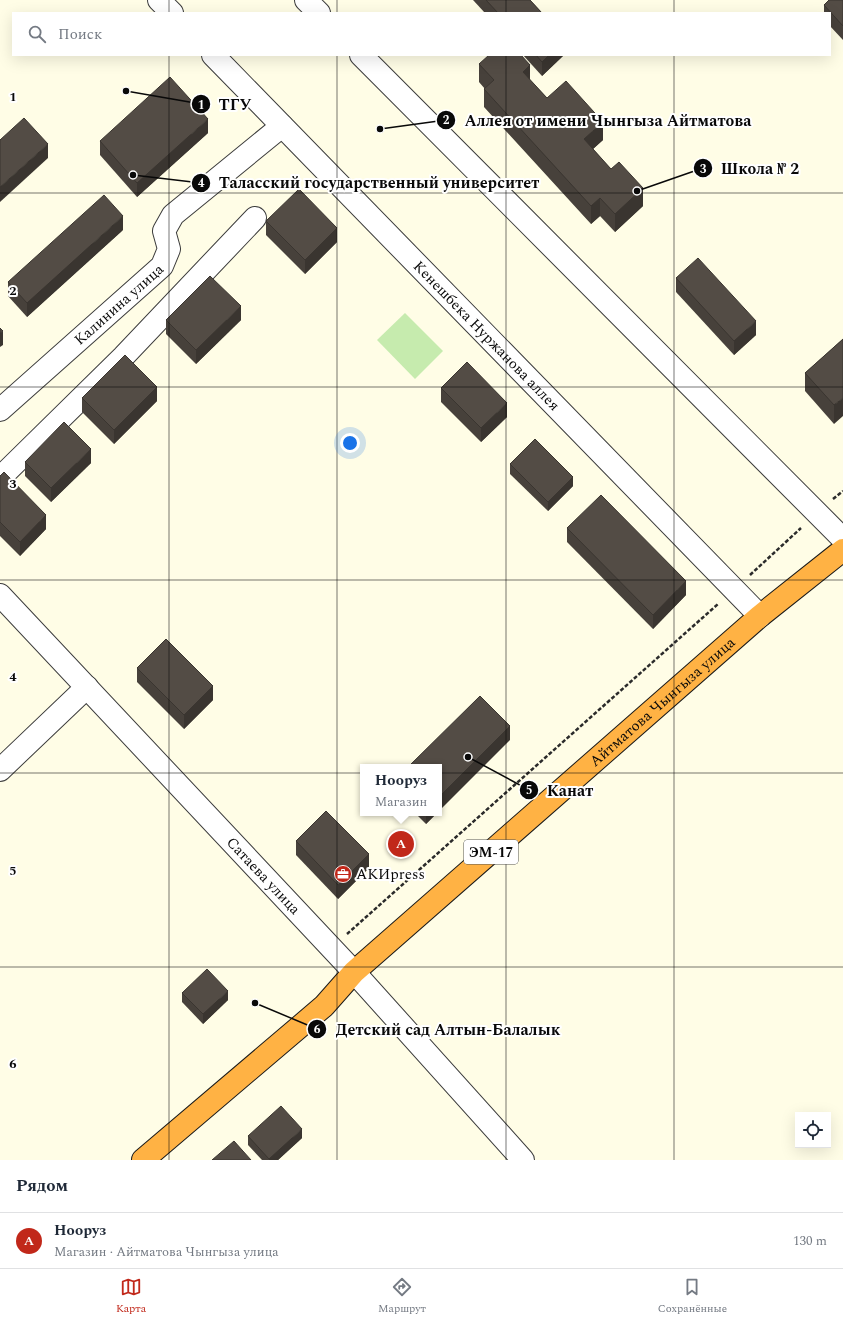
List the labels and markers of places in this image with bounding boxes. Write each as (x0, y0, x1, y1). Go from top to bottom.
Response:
callout: ТГУ (191, 90, 259, 118)
callout: Аллея от имени Чынгыза Айтматова (436, 106, 759, 134)
callout: Школа № 2 (693, 154, 807, 182)
callout: Таласский государственный университет (191, 169, 547, 197)
callout: Канат (519, 776, 601, 804)
pin: A (388, 829, 414, 859)
place label: АКИpress (356, 863, 425, 886)
office icon: АКИpress (333, 864, 353, 884)
callout: Детский сад Алтын-Балалык (307, 1015, 568, 1043)

